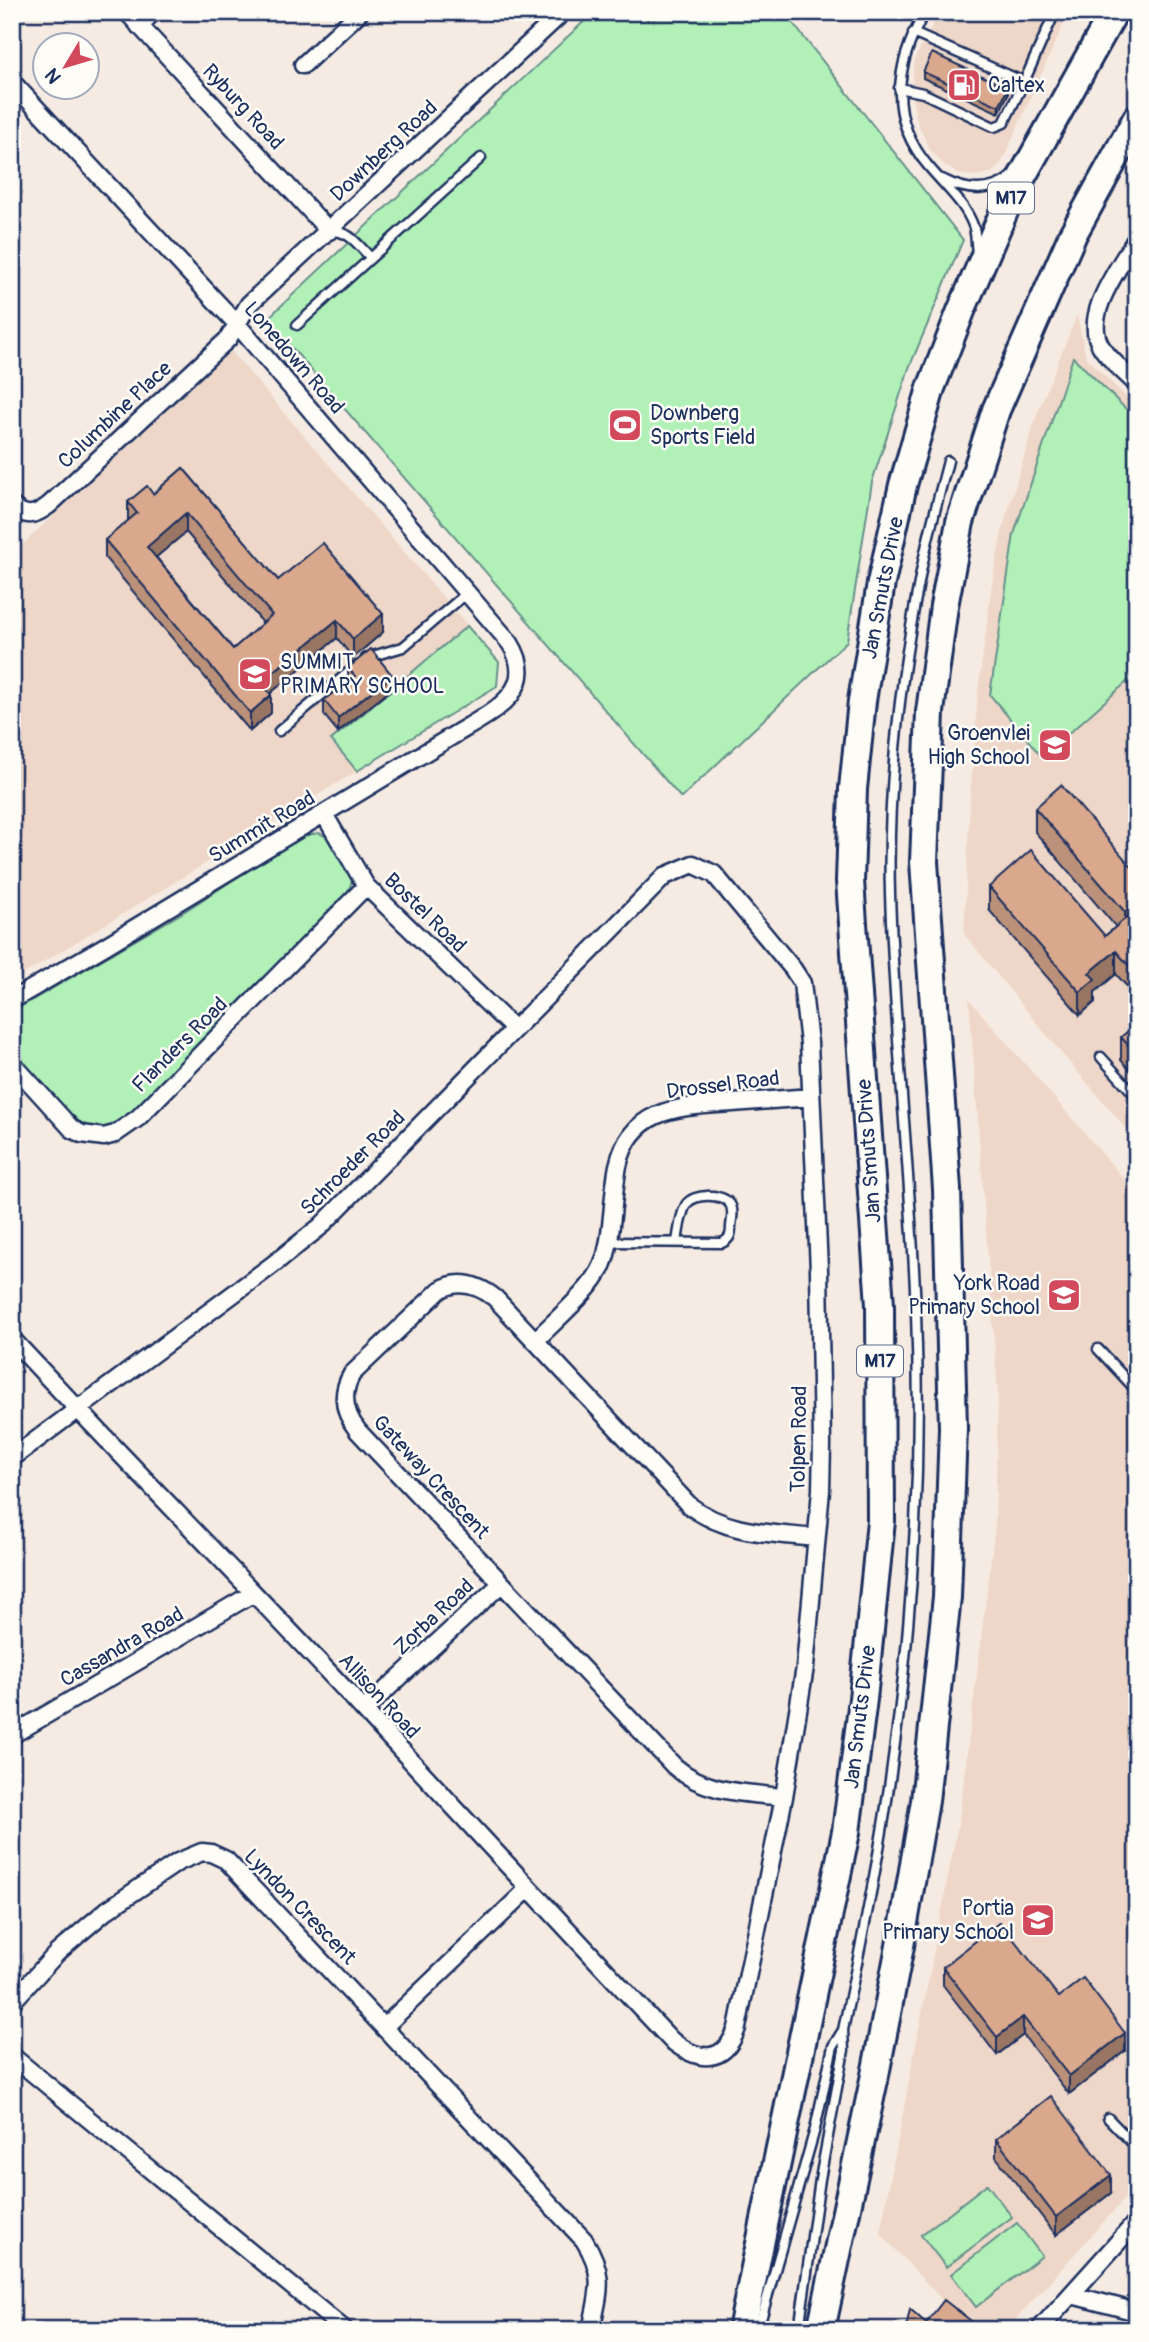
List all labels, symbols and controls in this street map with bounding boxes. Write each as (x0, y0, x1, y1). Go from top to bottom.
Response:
north arrow (32, 32, 102, 102)
street label: Ryburg Road (196, 58, 290, 156)
text: N (40, 63, 67, 88)
fuel station icon: Caltex (945, 66, 983, 104)
place label: Caltex (988, 72, 1045, 99)
street label: Downberg Road (325, 94, 443, 208)
road number: M17 (988, 182, 1034, 214)
street label: Lonedown Road (238, 296, 350, 420)
street label: Columbine Place (52, 355, 178, 475)
place label: Downberg Sports Field (650, 400, 755, 451)
sports icon: Downberg Sports Field (606, 406, 644, 444)
street label: Jan Smuts Drive (856, 514, 910, 661)
place label: SUMMIT PRIMARY SCHOOL (280, 649, 444, 700)
school or university icon: SUMMIT PRIMARY SCHOOL (236, 655, 274, 693)
place label: Groenvlei High School (927, 720, 1030, 771)
school or university icon: Groenvlei High School (1036, 726, 1074, 764)
street label: Summit Road (204, 785, 320, 869)
street label: Bostel Road (378, 867, 472, 959)
street label: Flanders Road (126, 991, 234, 1099)
street label: Drossel Road (665, 1065, 781, 1105)
street label: Jan Smuts Drive (850, 1077, 888, 1224)
street label: Schroeder Road (295, 1105, 411, 1221)
place label: York Road Primary School (908, 1270, 1040, 1321)
school or university icon: York Road Primary School (1045, 1276, 1083, 1314)
road number: M17 (857, 1345, 903, 1376)
street label: Tolpen Road (785, 1385, 813, 1493)
street label: Gateway Crescent (367, 1409, 496, 1545)
street label: Zorba Road (388, 1573, 480, 1661)
street label: Cassandra Road (55, 1601, 189, 1693)
street label: Jan Smuts Drive (838, 1643, 882, 1790)
street label: Allison Road (332, 1647, 426, 1745)
street label: Lyndon Crescent (238, 1843, 362, 1971)
place label: Portia Primary School (882, 1895, 1014, 1946)
school or university icon: Portia Primary School (1019, 1901, 1057, 1939)

